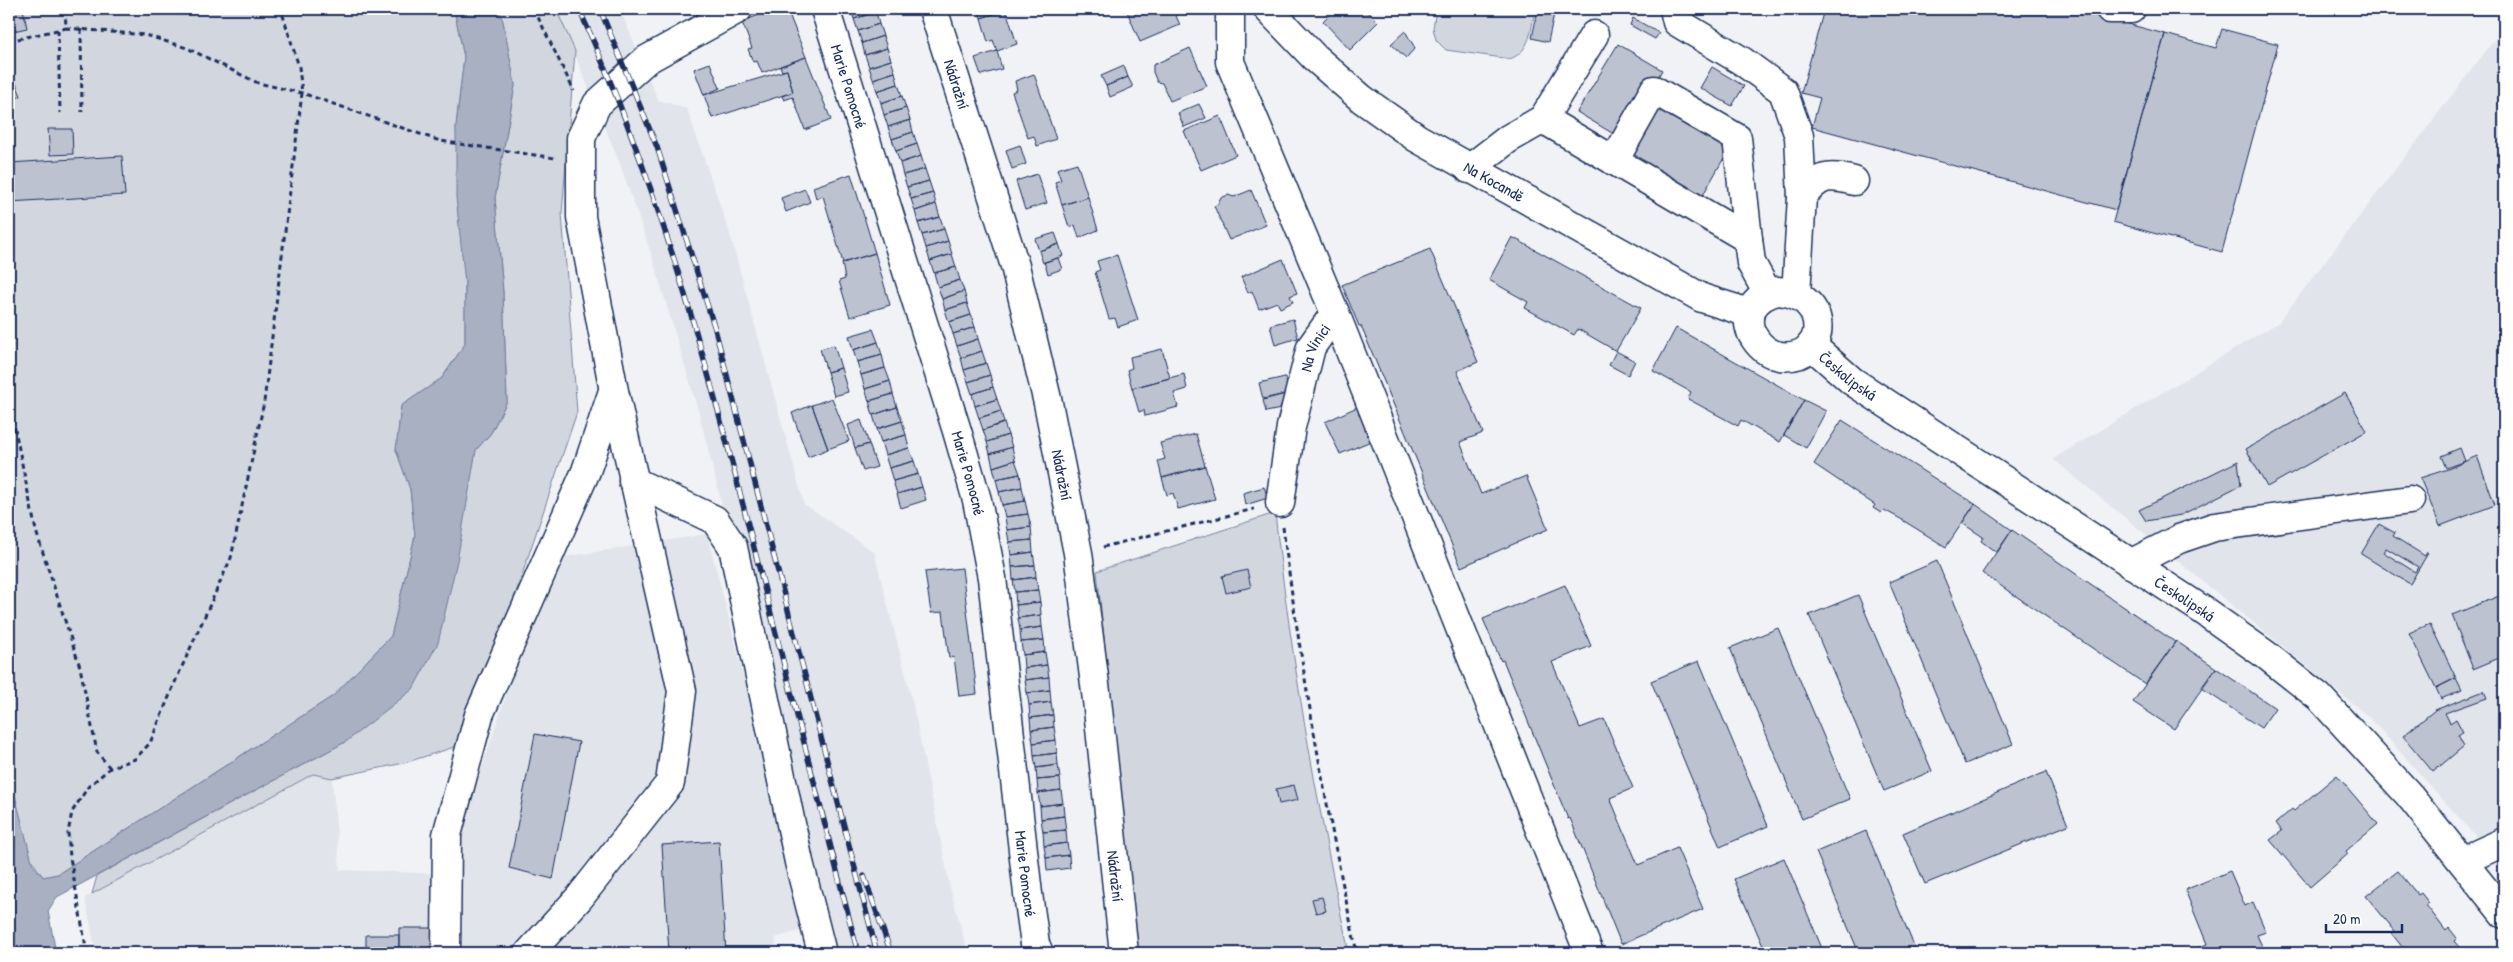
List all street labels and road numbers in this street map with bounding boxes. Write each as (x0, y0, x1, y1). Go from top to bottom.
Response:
street label: Marie Pomocné (826, 42, 873, 132)
street label: Nádražní (939, 57, 975, 112)
street label: Na Kocandě (1460, 156, 1529, 207)
street label: Na Vinici (1294, 319, 1335, 374)
street label: Českolipská (1814, 346, 1881, 405)
street label: Marie Pomocné (947, 428, 991, 518)
street label: Nádražní (1047, 448, 1078, 502)
street label: Českolipská (2150, 571, 2219, 626)
street label: Marie Pomocné (1010, 829, 1042, 919)
street label: Nádražní (1102, 850, 1129, 903)

